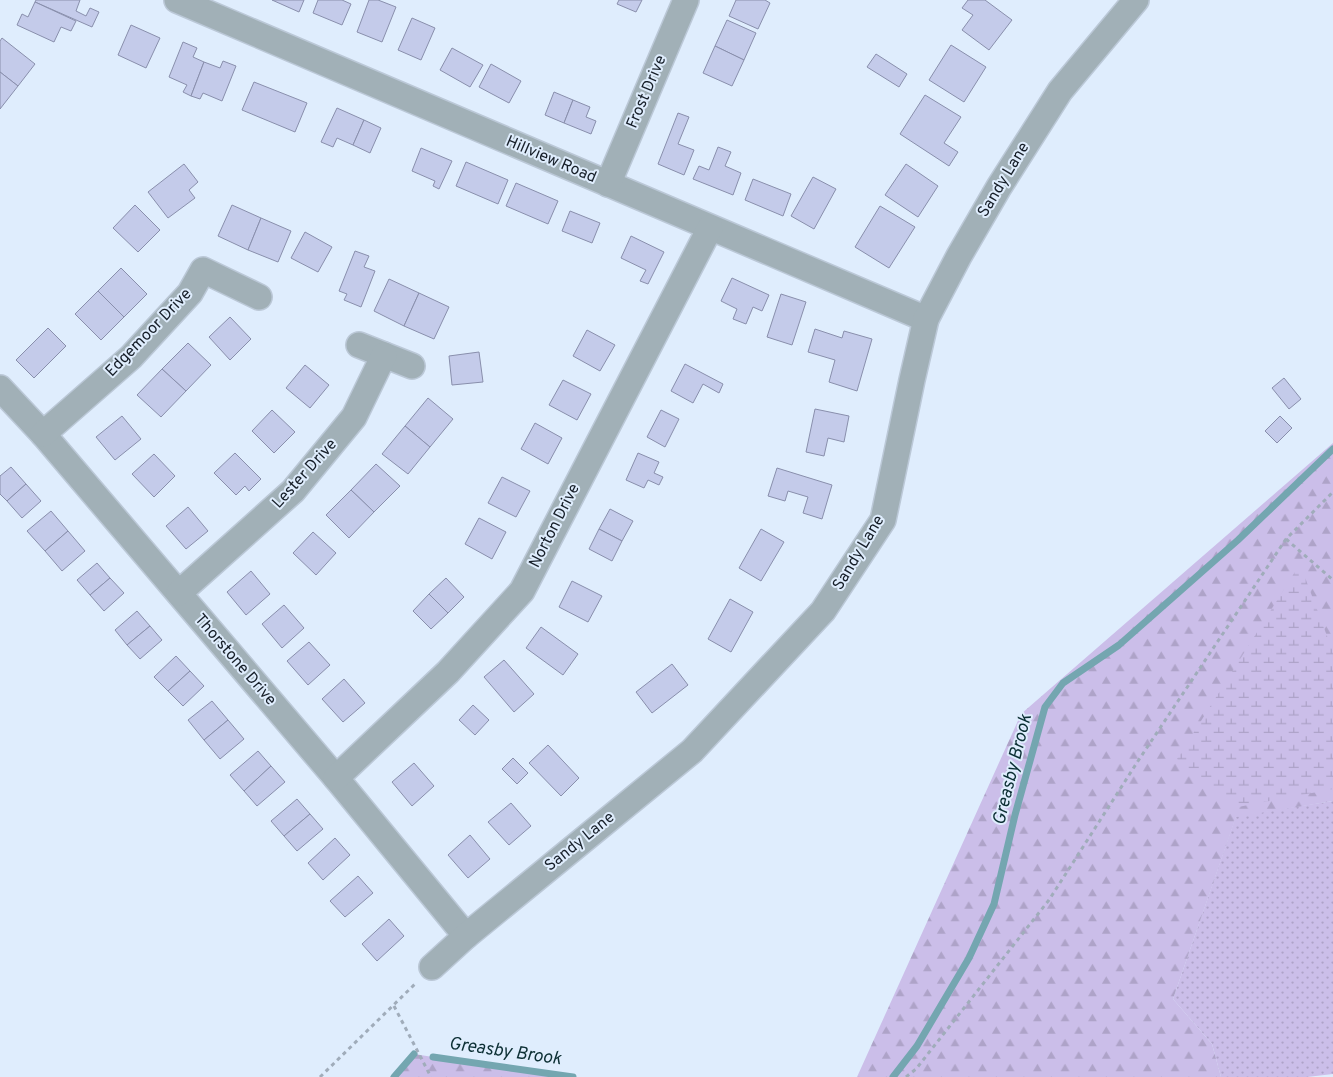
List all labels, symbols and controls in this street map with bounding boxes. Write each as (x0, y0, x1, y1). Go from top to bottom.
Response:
street label: Frost Drive (623, 52, 671, 132)
street label: Hillview Road (503, 132, 599, 188)
street label: Sandy Lane (974, 139, 1034, 221)
street label: Edgemoor Drive (102, 285, 196, 381)
street label: Lester Drive (268, 435, 342, 513)
street label: Norton Drive (525, 480, 585, 572)
street label: Sandy Lane (829, 512, 889, 594)
street label: Thorstone Drive (190, 610, 280, 710)
water label: Greasby Brook (988, 711, 1038, 828)
street label: Sandy Lane (541, 808, 619, 876)
water label: Greasby Brook (447, 1033, 564, 1071)

